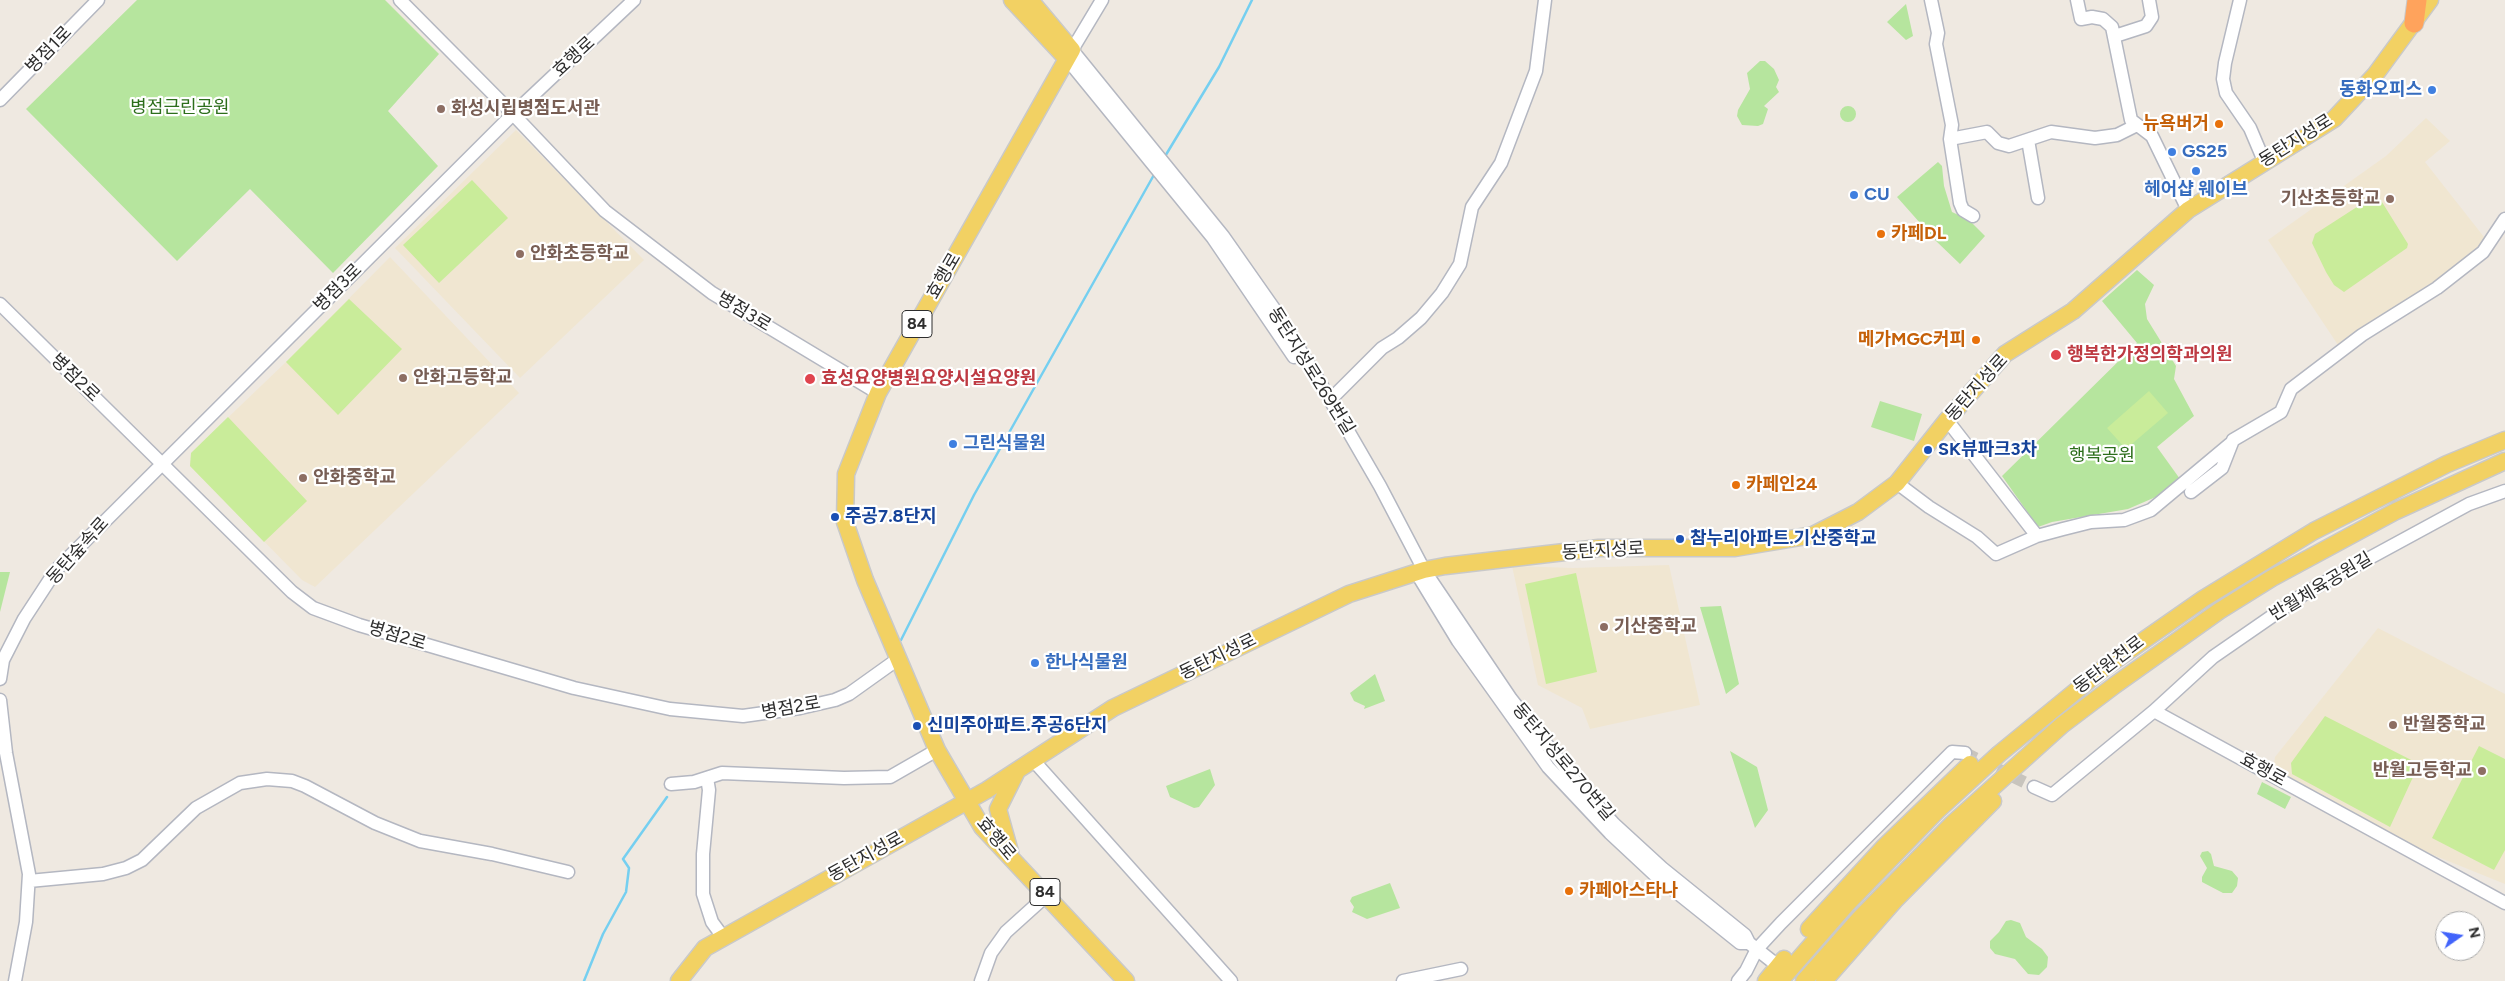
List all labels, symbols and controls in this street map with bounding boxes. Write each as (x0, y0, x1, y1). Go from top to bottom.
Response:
street label: 병점1로 (21, 22, 77, 78)
street label: 효행로 (548, 32, 600, 82)
place label: 동화오피스 (2339, 79, 2422, 101)
marker: 동화오피스 (2426, 84, 2438, 96)
park label: 병점근린공원 (130, 97, 230, 119)
place label: 화성시립병점도서관 (451, 98, 600, 120)
marker: 화성시립병점도서관 (435, 103, 447, 115)
street label: 동탄지성로 (2255, 110, 2337, 172)
place label: 뉴욕버거 (2143, 113, 2209, 135)
marker: 뉴욕버거 (2213, 118, 2225, 130)
place label: GS25 (2182, 141, 2227, 163)
marker: GS25 (2166, 146, 2178, 158)
marker: 헤어샵 웨이브 (2190, 165, 2202, 177)
place label: 헤어샵 웨이브 (2144, 179, 2248, 201)
place label: CU (1864, 184, 1890, 206)
place label: 기산초등학교 (2281, 188, 2380, 210)
marker: CU (1848, 189, 1860, 201)
marker: 기산초등학교 (2384, 193, 2396, 205)
place label: 카페DL (1891, 223, 1946, 245)
marker: 카페DL (1875, 228, 1887, 240)
place label: 안화초등학교 (530, 243, 629, 265)
marker: 안화초등학교 (514, 248, 526, 260)
street label: 효행로 (922, 249, 966, 303)
street label: 병점3로 (309, 259, 367, 317)
street label: 병점3로 (713, 287, 775, 337)
street label: 동탄지성로269번길 (1263, 303, 1359, 439)
road number: 84 (902, 310, 932, 338)
place label: 메가MGC커피 (1858, 329, 1966, 351)
marker: 메가MGC커피 (1970, 334, 1982, 346)
place label: 행복한가정의학과의원 (2067, 344, 2233, 366)
marker: 행복한가정의학과의원 (2049, 348, 2063, 362)
street label: 병점2로 (46, 349, 104, 407)
street label: 동탄지성로 (1941, 350, 2013, 426)
place label: 안화고등학교 (413, 367, 512, 389)
place label: 효성요양병원요양시설요양원 (821, 368, 1036, 390)
marker: 안화고등학교 (397, 372, 409, 384)
marker: 효성요양병원요양시설요양원 (803, 372, 817, 386)
place label: 그린식물원 (963, 433, 1046, 455)
marker: 그린식물원 (947, 438, 959, 450)
place label: SK뷰파크3차 (1938, 439, 2037, 461)
marker: SK뷰파크3차 (1922, 444, 1934, 456)
park label: 행복공원 (2069, 445, 2135, 467)
place label: 안화중학교 (313, 467, 396, 489)
marker: 안화중학교 (297, 472, 309, 484)
place label: 카페인24 (1746, 474, 1817, 496)
marker: 카페인24 (1730, 479, 1742, 491)
place label: 주공7.8단지 (845, 506, 937, 528)
marker: 주공7.8단지 (829, 511, 841, 523)
street label: 동탄숲속로 (42, 513, 114, 589)
place label: 참누리아파트.기산중학교 (1690, 528, 1877, 550)
marker: 참누리아파트.기산중학교 (1674, 533, 1686, 545)
street label: 동탄지성로 (1561, 538, 1645, 564)
street label: 반월체육공원길 (2266, 548, 2376, 626)
place label: 기산중학교 (1614, 616, 1697, 638)
street label: 병점2로 (365, 617, 429, 655)
marker: 기산중학교 (1598, 621, 1610, 633)
street label: 동탄지성로 (1176, 629, 1260, 685)
street label: 동탄원천로 (2069, 631, 2149, 699)
place label: 한나식물원 (1045, 652, 1128, 674)
marker: 한나식물원 (1029, 657, 1041, 669)
street label: 병점2로 (760, 692, 822, 724)
street label: 동탄지성로270번길 (1507, 699, 1619, 825)
place label: 반월중학교 (2403, 714, 2486, 736)
place label: 신미주아파트.주공6단지 (927, 715, 1108, 737)
marker: 반월중학교 (2387, 719, 2399, 731)
marker: 신미주아파트.주공6단지 (911, 720, 923, 732)
street label: 효행로 (2236, 749, 2290, 791)
place label: 반월고등학교 (2373, 760, 2472, 782)
marker: 반월고등학교 (2476, 765, 2488, 777)
street label: 효행로 (972, 813, 1020, 865)
street label: 동탄지성로 (825, 827, 907, 887)
road number: 84 (1030, 879, 1060, 906)
place label: 카페아스타나 (1579, 880, 1678, 902)
marker: 카페아스타나 (1563, 885, 1575, 897)
north arrow (2435, 911, 2485, 961)
text: N (2465, 926, 2484, 940)

